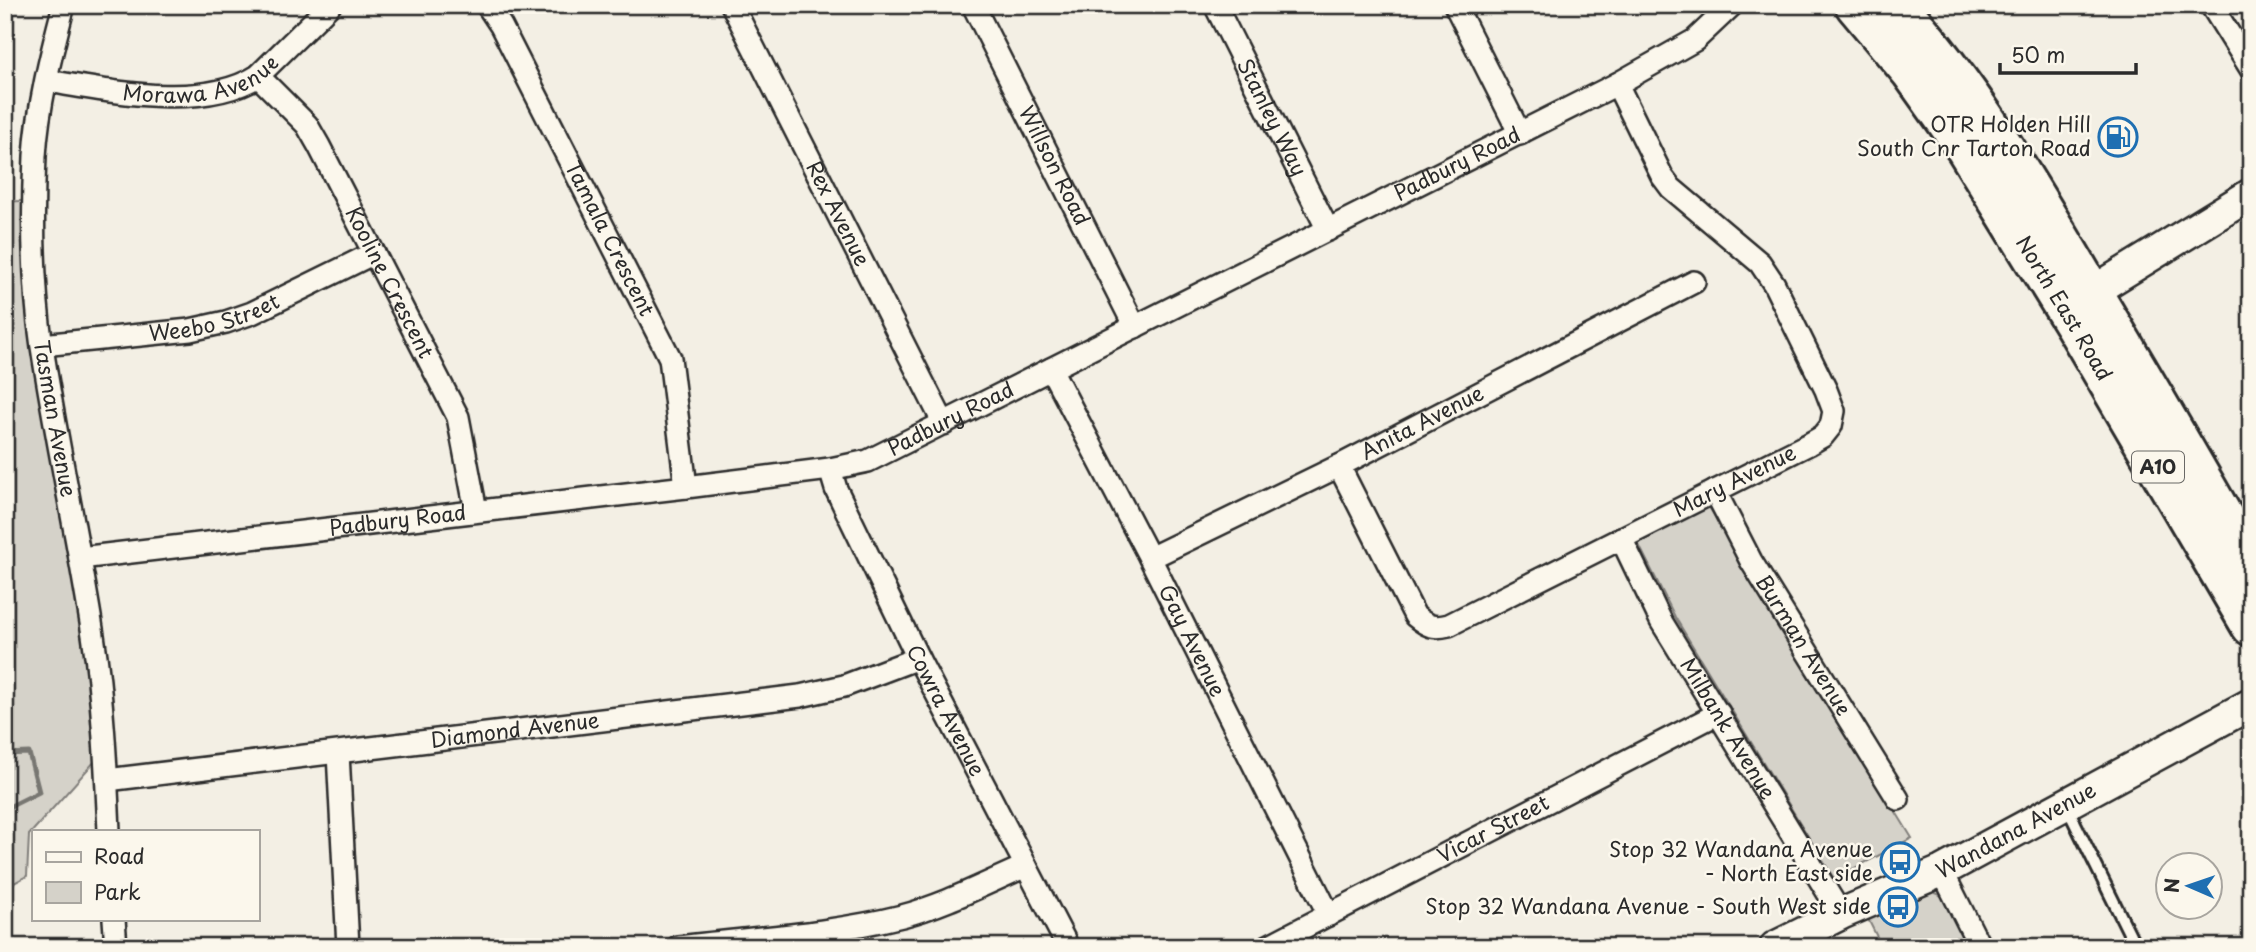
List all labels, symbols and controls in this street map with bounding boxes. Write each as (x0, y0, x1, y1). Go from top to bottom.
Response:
scale bar (2000, 32, 2137, 76)
text: 50 m (2011, 38, 2065, 70)
street label: Morawa Avenue (121, 46, 285, 110)
street label: Stanley Way (1230, 52, 1316, 181)
street label: Willson Road (1012, 99, 1099, 230)
place label: OTR Holden Hill South Cnr Tarton Road (1857, 107, 2091, 163)
fuel station icon: OTR Holden Hill South Cnr Tarton Road (2097, 116, 2139, 158)
street label: Padbury Road (1388, 117, 1525, 208)
street label: Tamala Crescent (558, 155, 664, 321)
street label: Rex Avenue (799, 155, 879, 271)
street label: Kooline Crescent (338, 200, 443, 363)
street label: North East Road (2009, 229, 2122, 386)
street label: Weebo Street (147, 284, 284, 348)
street label: Tasman Avenue (27, 338, 86, 499)
street label: Padbury Road (881, 372, 1019, 463)
street label: Anita Avenue (1354, 376, 1489, 466)
street label: Mary Avenue (1667, 435, 1801, 524)
road number: A10 (2132, 452, 2184, 482)
street label: Padbury Road (327, 495, 468, 543)
street label: Burman Avenue (1749, 568, 1861, 721)
street label: Gay Avenue (1152, 578, 1235, 702)
street label: Cowra Avenue (900, 639, 995, 781)
street label: Milbank Avenue (1673, 651, 1785, 805)
street label: Diamond Avenue (429, 702, 601, 755)
street label: Wandana Avenue (1929, 773, 2101, 885)
street label: Vicar Street (1431, 785, 1554, 870)
legend (32, 830, 259, 920)
place label: Stop 32 Wandana Avenue - North East side (1609, 832, 1873, 888)
text: Road (94, 839, 145, 871)
bus stop icon: Stop 32 Wandana Avenue - North East side (1879, 841, 1921, 883)
north arrow (2154, 850, 2224, 920)
text: Park (94, 875, 141, 907)
text: N (2157, 877, 2185, 893)
bus stop icon: Stop 32 Wandana Avenue - South West side (1877, 886, 1919, 928)
place label: Stop 32 Wandana Avenue - South West side (1425, 889, 1871, 921)

